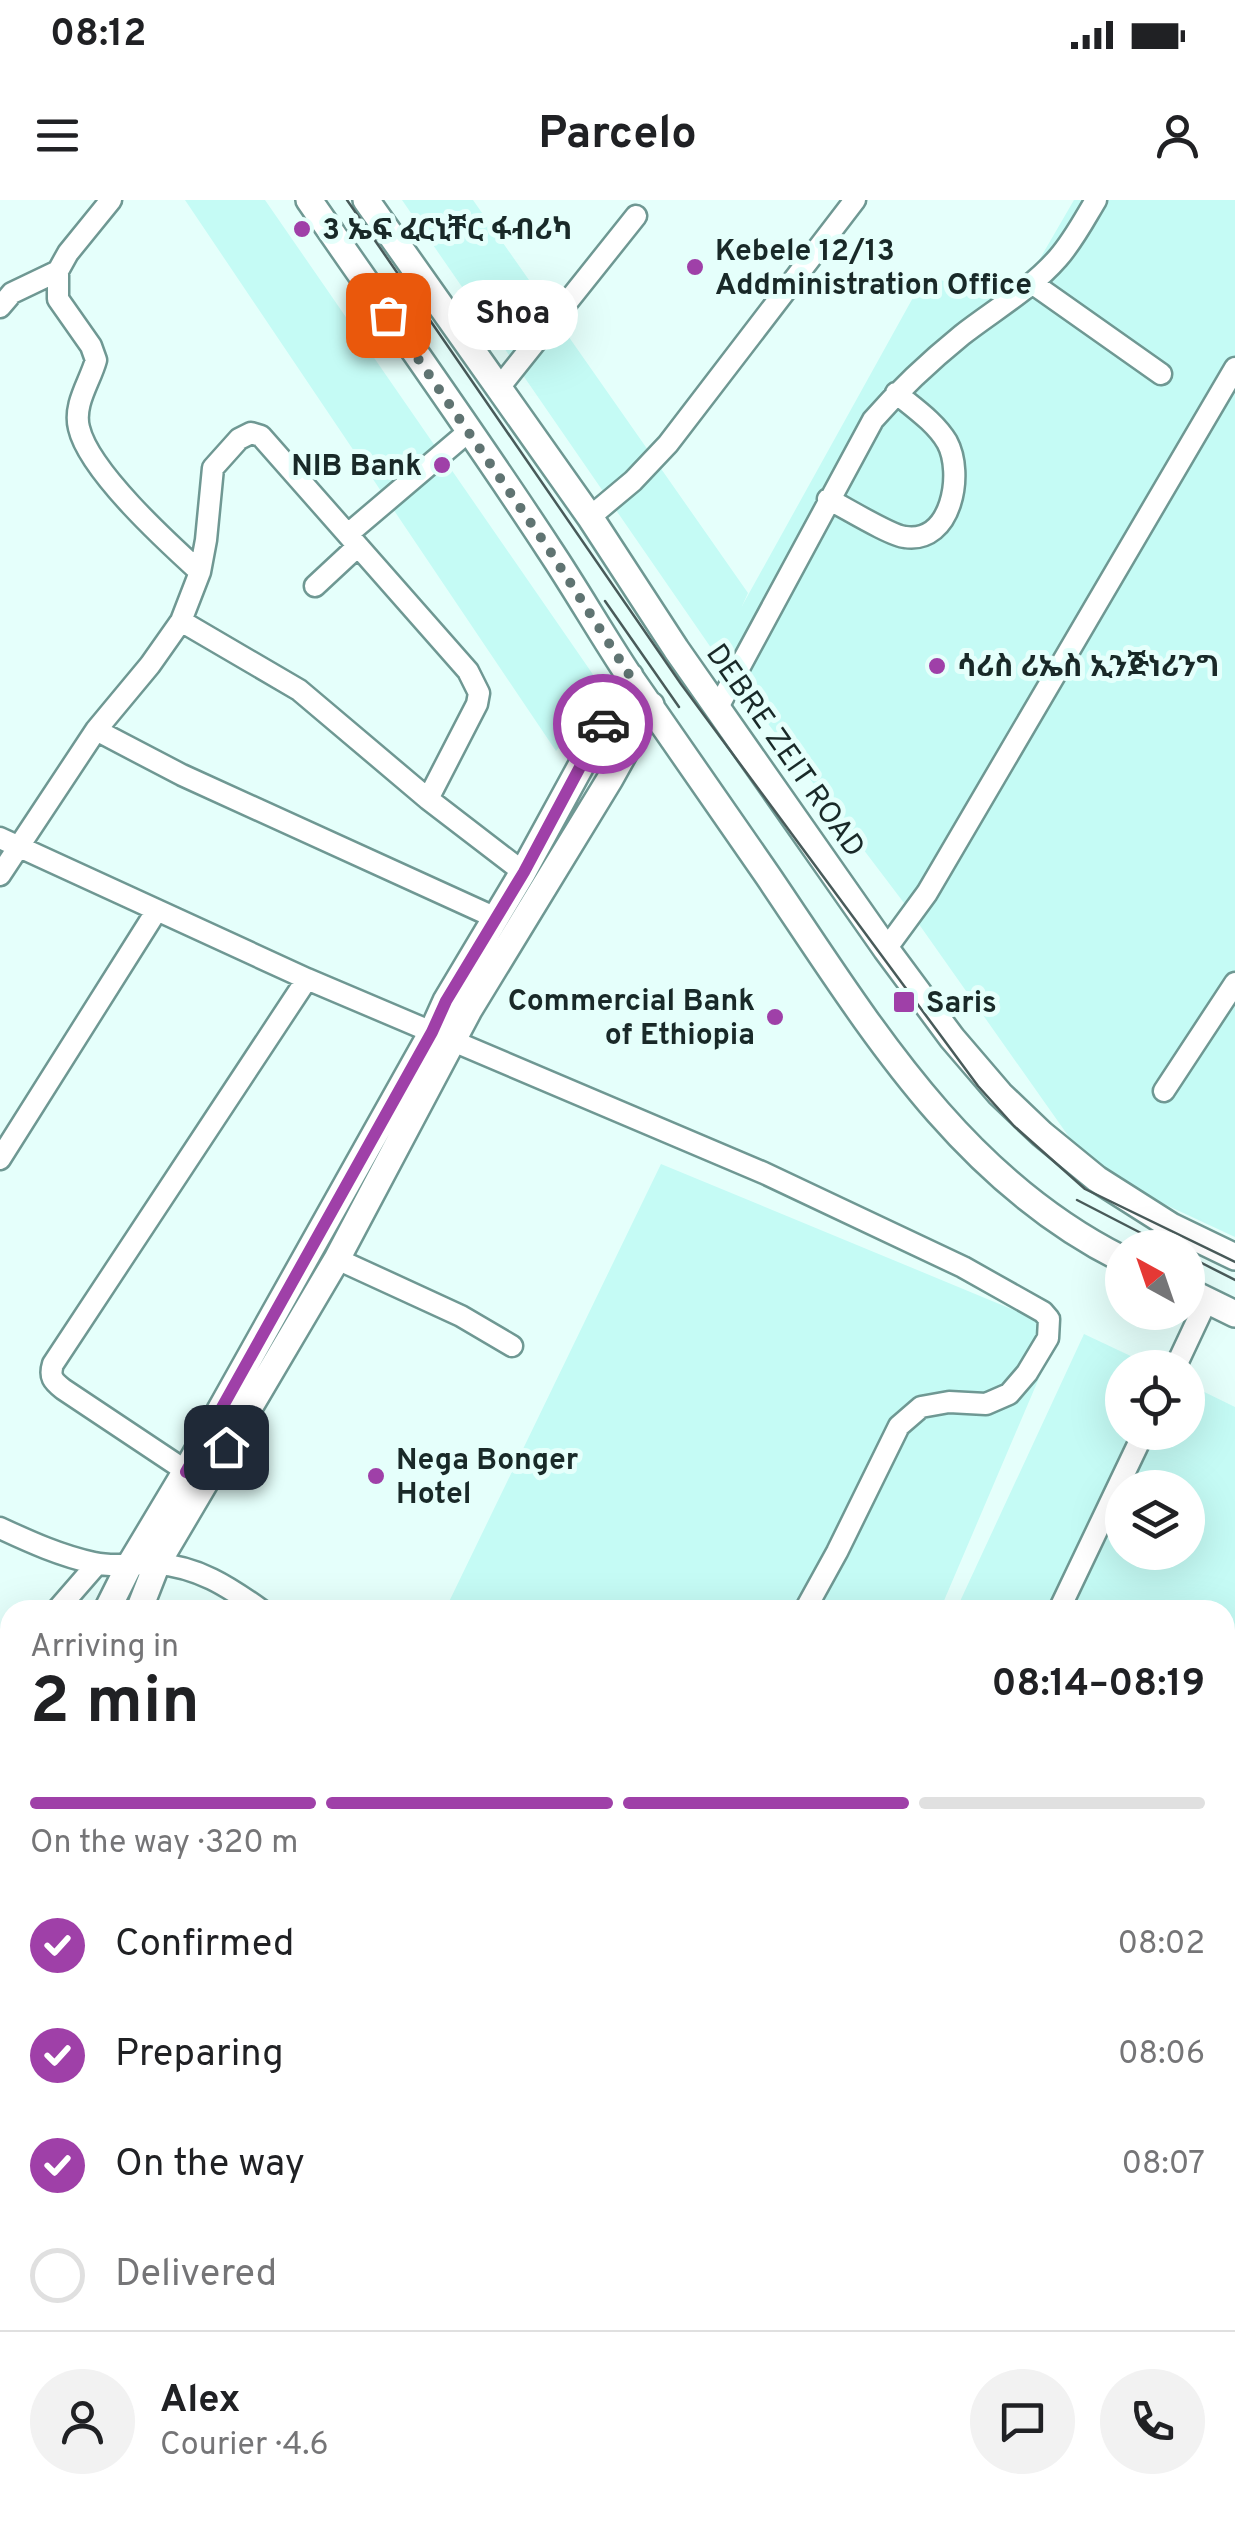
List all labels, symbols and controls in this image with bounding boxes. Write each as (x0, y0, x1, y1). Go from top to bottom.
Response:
text: 08:12 (50, 11, 147, 60)
text: Parcelo (538, 107, 697, 164)
icon: menu (30, 108, 85, 163)
icon: person (1150, 108, 1205, 163)
place label: 3 ኤፍ ፈርኒቸር ፋብሪካ (322, 213, 572, 250)
marker: 3 ኤፍ ፈርኒቸር ፋብሪካ (291, 218, 313, 240)
place label: Kebele 12/13 Addministration Office (715, 234, 1032, 305)
marker: Kebele 12/13 Addministration Office (684, 256, 706, 278)
pin (346, 273, 431, 358)
callout: Shoa (448, 280, 578, 350)
icon: bag (361, 288, 416, 343)
text: Shoa (476, 295, 550, 335)
place label: NIB Bank (291, 449, 422, 486)
marker: NIB Bank (431, 454, 453, 476)
street label: DEBRE ZEIT ROAD (696, 637, 871, 865)
place label: ሳሪስ ሪኤስ ኢንጅነሪንግ (957, 650, 1219, 687)
marker: ሳሪስ ሪኤስ ኢንጅነሪንግ (926, 655, 948, 677)
courier (553, 674, 653, 774)
icon: car (576, 697, 631, 752)
place label: Commercial Bank of Ethiopia (508, 984, 755, 1055)
place label: Saris (926, 986, 997, 1023)
marker: Saris (891, 989, 917, 1015)
marker: Commercial Bank of Ethiopia (764, 1006, 786, 1028)
north arrow (1105, 1230, 1205, 1330)
map controls (1105, 1230, 1205, 1570)
button: locate (1105, 1350, 1205, 1450)
pin (184, 1405, 269, 1490)
icon: home (199, 1420, 254, 1475)
place label: Nega Bonger Hotel (396, 1443, 579, 1514)
marker: Nega Bonger Hotel (365, 1465, 387, 1487)
button: layers (1105, 1470, 1205, 1570)
text: Arriving in (30, 1628, 179, 1668)
text: 08:14–08:19 (992, 1661, 1205, 1710)
text: 2 min (30, 1664, 200, 1746)
text: On the way · 320 m (30, 1824, 298, 1864)
icon: check (30, 1918, 85, 1973)
text: Confirmed (115, 1921, 294, 1970)
text: 08:02 (1118, 1925, 1205, 1965)
icon: check (30, 2028, 85, 2083)
text: Preparing (115, 2031, 284, 2080)
text: 08:06 (1118, 2035, 1205, 2075)
icon: check (30, 2138, 85, 2193)
text: On the way (115, 2141, 305, 2190)
text: 08:07 (1121, 2145, 1205, 2185)
text: Delivered (115, 2251, 277, 2300)
button: person (30, 2369, 135, 2474)
button: chat (970, 2369, 1075, 2474)
button: phone (1100, 2369, 1205, 2474)
text: Alex (160, 2377, 240, 2426)
text: Courier · 4.6 (160, 2426, 329, 2466)

